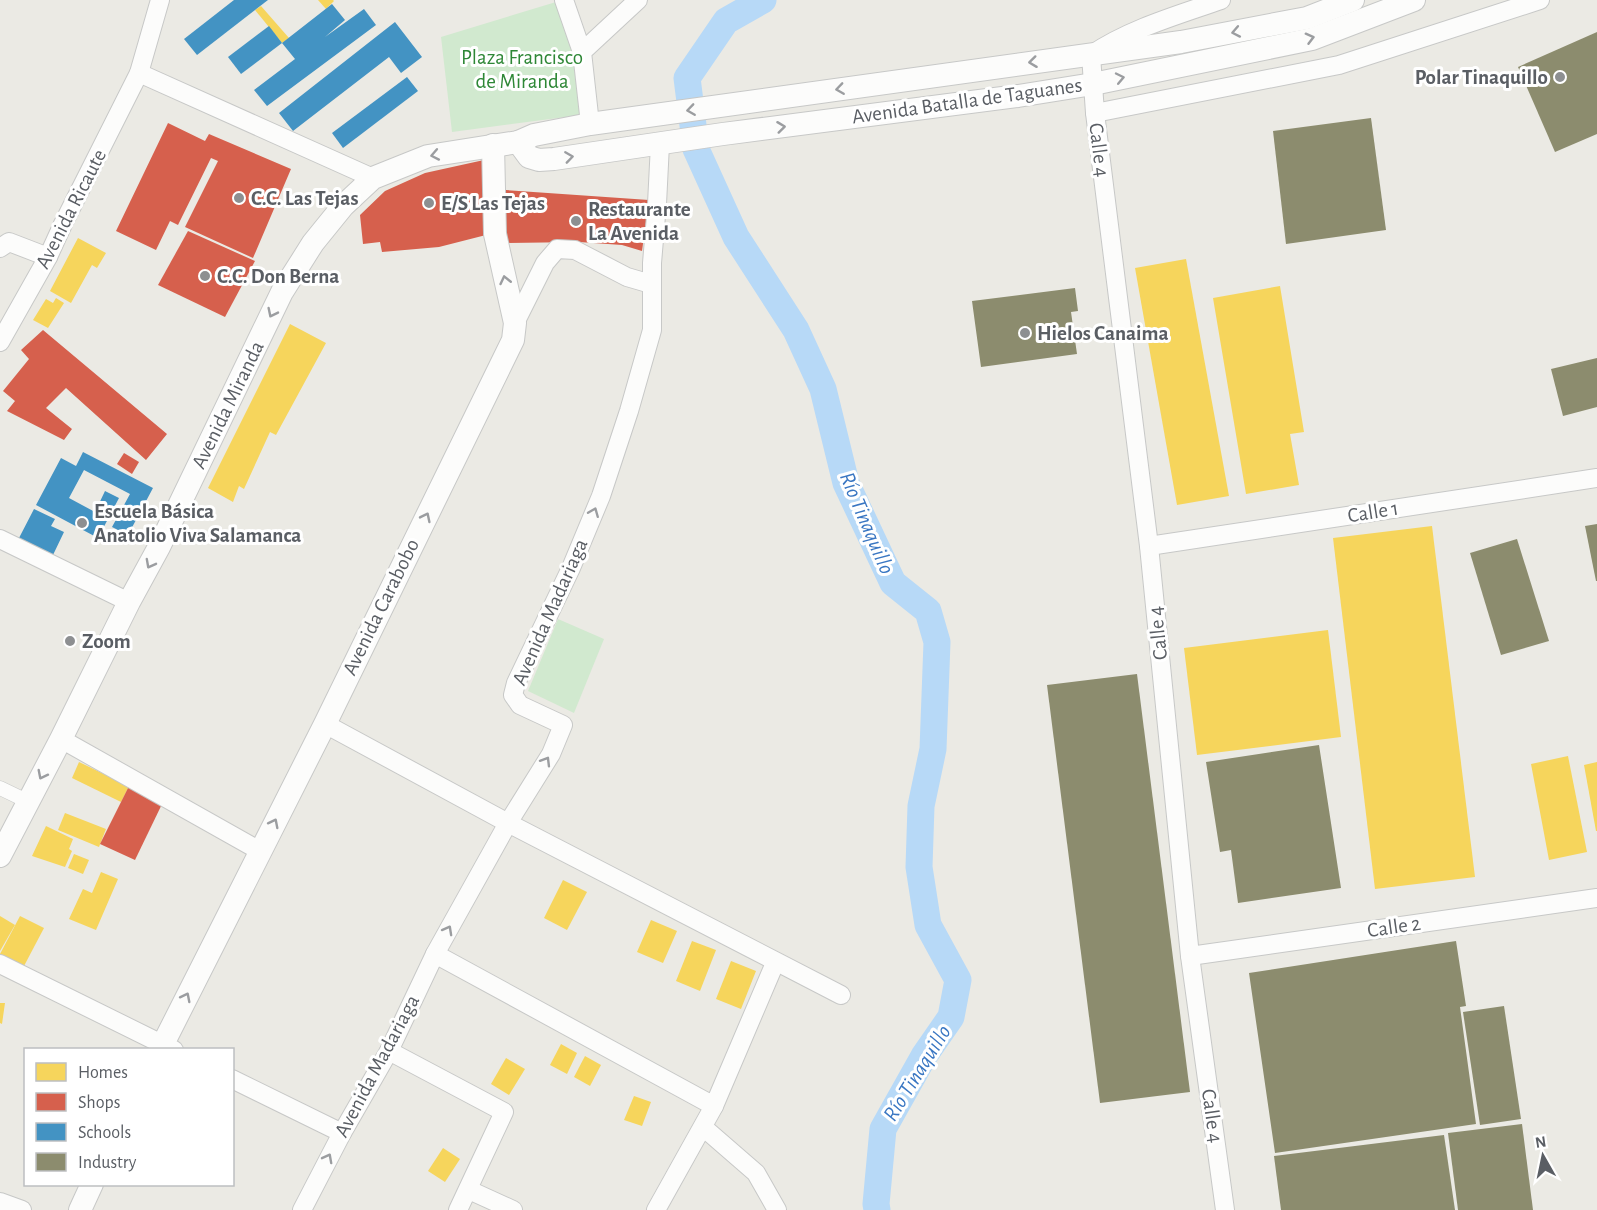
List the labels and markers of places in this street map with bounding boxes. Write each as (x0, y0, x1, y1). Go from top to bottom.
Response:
place label: Polar Tinaquillo (1415, 67, 1548, 88)
marker: Polar Tinaquillo (1553, 70, 1567, 84)
place label: C.C. Las Tejas (251, 188, 358, 209)
marker: C.C. Las Tejas (232, 191, 246, 205)
place label: E/S Las Tejas (441, 193, 545, 214)
marker: E/S Las Tejas (422, 196, 436, 210)
place label: Restaurante La Avenida (588, 199, 691, 244)
marker: Restaurante La Avenida (569, 214, 583, 228)
place label: C.C. Don Berna (217, 266, 339, 287)
marker: C.C. Don Berna (198, 269, 212, 283)
place label: Hielos Canaima (1037, 323, 1169, 344)
marker: Hielos Canaima (1018, 326, 1032, 340)
place label: Escuela Básica Anatolio Viva Salamanca (94, 501, 301, 546)
marker: Escuela Básica Anatolio Viva Salamanca (75, 516, 89, 530)
place label: Zoom (82, 631, 131, 652)
marker: Zoom (63, 634, 77, 648)

